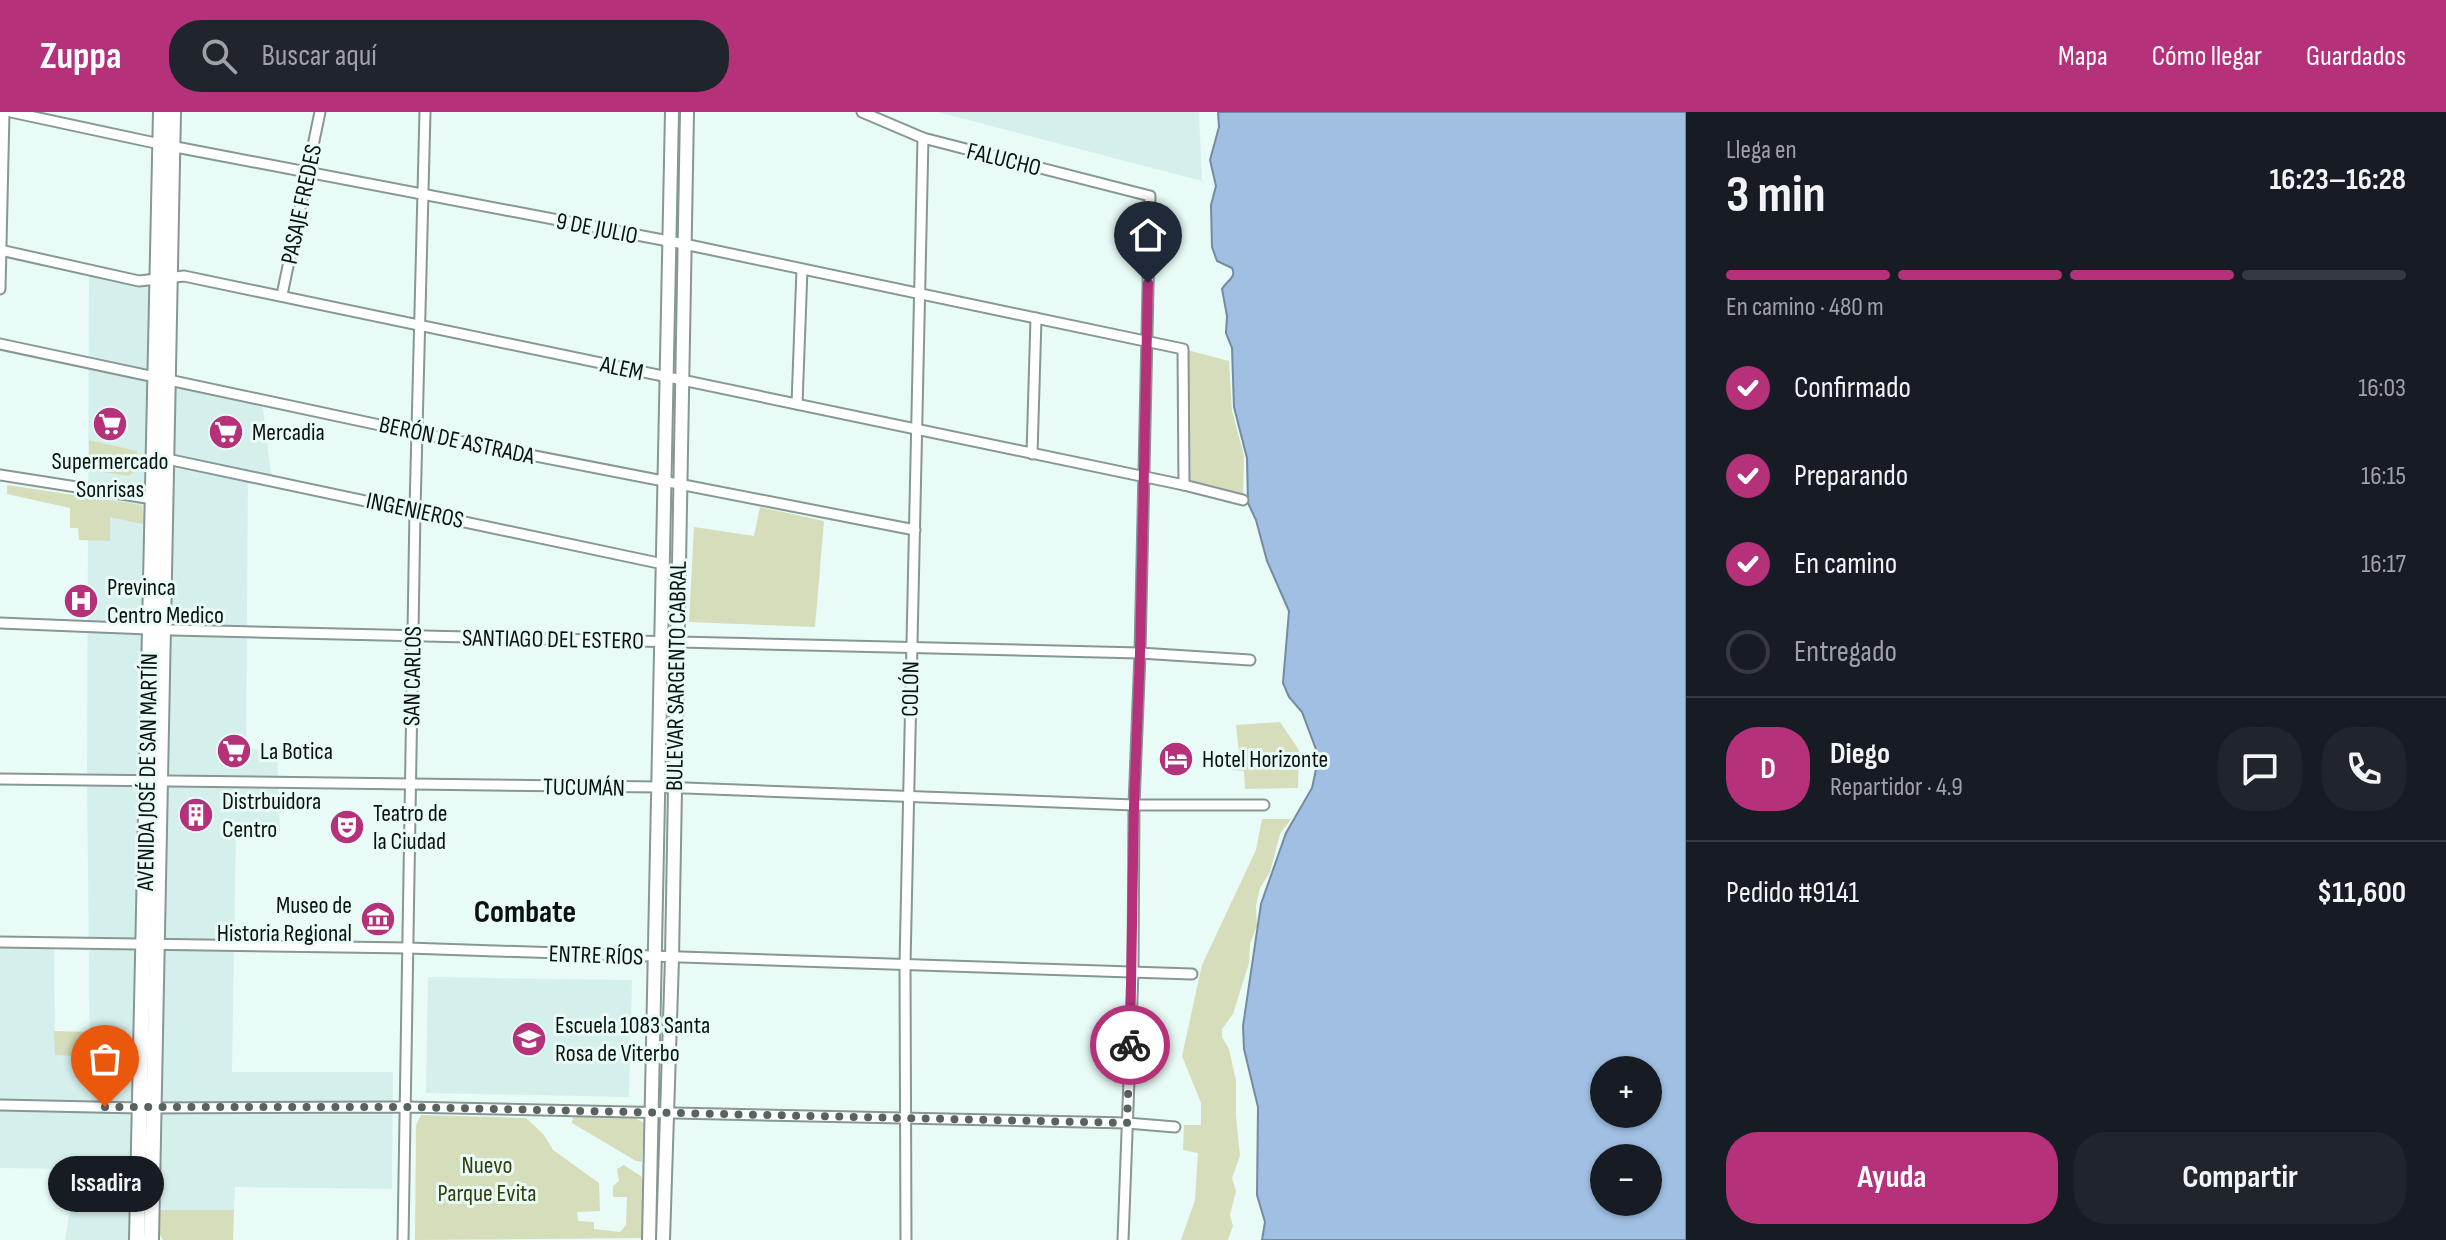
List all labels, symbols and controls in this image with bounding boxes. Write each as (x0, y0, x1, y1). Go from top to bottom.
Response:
search box (169, 20, 729, 92)
text: Zuppa (40, 34, 121, 79)
icon: search (197, 34, 241, 78)
text: Buscar aquí (261, 38, 377, 74)
text: Mapa (2058, 40, 2108, 73)
text: Cómo llegar (2152, 40, 2262, 73)
text: Guardados (2306, 40, 2406, 73)
text: Llega en (1726, 135, 1797, 166)
street label: FALUCHO (964, 136, 1044, 183)
street label: PASAJE FREDES (275, 142, 328, 267)
text: 16:23–16:28 (2270, 162, 2406, 198)
text: 3 min (1726, 164, 1826, 227)
pin (1114, 201, 1182, 283)
street label: 9 DE JULIO (554, 206, 640, 251)
icon: home (1126, 213, 1170, 257)
text: En camino · 480 m (1726, 292, 1884, 323)
street label: ALEM (597, 350, 646, 387)
icon: check (1726, 366, 1770, 410)
text: Confirmado (1794, 370, 1911, 406)
text: 16:03 (2358, 373, 2406, 404)
supermarket icon: Supermercado Sonrisas (91, 405, 129, 443)
street label: BERÓN DE ASTRADA (377, 410, 538, 471)
supermarket icon: Mercadia (207, 413, 245, 451)
place label: Mercadia (252, 418, 325, 447)
place label: Supermercado Sonrisas (52, 447, 168, 504)
icon: check (1726, 454, 1770, 498)
text: Preparando (1794, 458, 1908, 494)
text: 16:15 (2361, 461, 2406, 492)
street label: INGENIEROS (364, 486, 466, 535)
icon: check (1726, 542, 1770, 586)
text: En camino (1794, 546, 1897, 582)
text: 16:17 (2361, 549, 2406, 580)
street label: BULEVAR SARGENTO CABRAL (660, 561, 693, 791)
place label: Previnca Centro Medico (107, 573, 224, 630)
hospital icon: Previnca Centro Medico (62, 582, 100, 620)
street label: SANTIAGO DEL ESTERO (462, 623, 644, 656)
street label: SAN CARLOS (397, 626, 428, 726)
text: Entregado (1794, 634, 1897, 670)
street label: AVENIDA JOSÉ DE SAN MARTÍN (131, 653, 164, 892)
street label: COLÓN (896, 661, 925, 717)
button: chat (2218, 727, 2302, 811)
button: phone (2322, 727, 2406, 811)
supermarket icon: La Botica (215, 732, 253, 770)
text: Diego (1830, 736, 1890, 772)
place label: La Botica (260, 737, 333, 766)
hotel icon: Hotel Horizonte (1157, 740, 1195, 778)
place label: Hotel Horizonte (1202, 745, 1328, 774)
text: D (1760, 751, 1776, 787)
street label: TUCUMÁN (543, 772, 625, 803)
text: Repartidor · 4.9 (1830, 772, 1963, 803)
place label: Distrbuidora Centro (222, 787, 321, 844)
building icon: Distrbuidora Centro (177, 796, 215, 834)
place label: Teatro de la Ciudad (373, 799, 447, 856)
theatre icon: Teatro de la Ciudad (328, 808, 366, 846)
text: Pedido #9141 (1726, 875, 1859, 911)
text: $11,600 (2317, 875, 2406, 911)
place label: Museo de Historia Regional (217, 891, 352, 948)
district label: Combate (474, 893, 576, 932)
museum icon: Museo de Historia Regional (359, 900, 397, 938)
street label: ENTRE RÍOS (548, 939, 644, 972)
courier (1090, 1005, 1170, 1085)
place label: Escuela 1083 Santa Rosa de Viterbo (555, 1011, 710, 1068)
school or university icon: Escuela 1083 Santa Rosa de Viterbo (510, 1020, 548, 1058)
icon: bike (1108, 1023, 1152, 1067)
pin (71, 1025, 139, 1107)
icon: bag (83, 1037, 127, 1081)
map controls (1590, 1056, 1662, 1216)
button: + (1590, 1056, 1662, 1128)
button: Ayuda (1726, 1132, 2058, 1224)
button: Compartir (2074, 1132, 2406, 1224)
button: − (1590, 1144, 1662, 1216)
park label: Nuevo Parque Evita (437, 1151, 537, 1208)
callout: Issadira (47, 1155, 163, 1211)
text: Issadira (70, 1168, 142, 1199)

